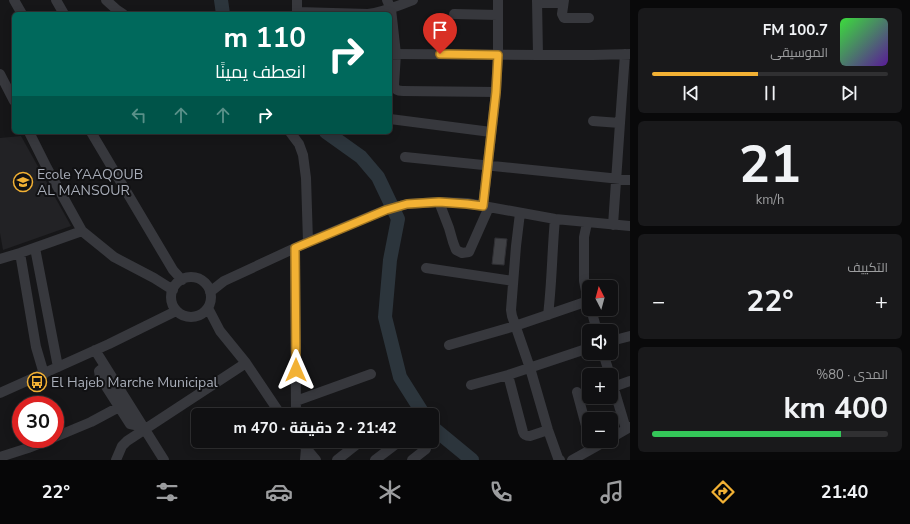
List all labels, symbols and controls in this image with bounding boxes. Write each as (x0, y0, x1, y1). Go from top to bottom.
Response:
pin (423, 13, 457, 54)
text: 110 m (223, 19, 306, 57)
icon: arrive (429, 19, 451, 41)
text: 100.7 FM (763, 20, 828, 40)
icon: right (320, 28, 372, 80)
text: الموسيقى (770, 44, 828, 62)
text: انعطف يمينًا (215, 60, 306, 84)
icon: previous (680, 82, 702, 104)
icon: pause (759, 82, 781, 104)
icon: next (838, 82, 860, 104)
icon: left (128, 104, 150, 126)
icon: ahead (170, 104, 192, 126)
icon: ahead (212, 104, 234, 126)
icon: right (254, 104, 276, 126)
text: 21 (739, 129, 801, 200)
place label: Ecole YAAQOUB AL MANSOUR (37, 165, 143, 200)
school or university icon: Ecole YAAQOUB AL MANSOUR (12, 171, 34, 193)
text: km/h (756, 191, 784, 209)
text: التكييف (847, 259, 888, 277)
north arrow (582, 280, 618, 316)
map controls (582, 280, 618, 448)
text: 22° (746, 281, 794, 322)
text: − (652, 287, 665, 317)
text: + (875, 287, 888, 317)
button: sound (582, 324, 618, 360)
position arrow (275, 349, 317, 391)
text: المدى · 80% (816, 366, 888, 384)
button: + (582, 368, 618, 404)
bus stop icon: El Hajeb Marche Municipal (26, 371, 48, 393)
place label: El Hajeb Marche Municipal (51, 373, 219, 392)
text: 400 km (784, 388, 888, 429)
speed limit sign: 30 (12, 396, 64, 448)
button: − (582, 412, 618, 448)
text: 21:42 · 2 دقيقة · 470 m (233, 418, 397, 438)
icon: filters (153, 478, 181, 506)
icon: car (265, 478, 293, 506)
icon: climate (376, 478, 404, 506)
icon: phone (487, 478, 515, 506)
icon: music (598, 478, 626, 506)
icon: directions (709, 478, 737, 506)
text: 22° (42, 480, 70, 504)
text: 21:40 (821, 480, 868, 504)

